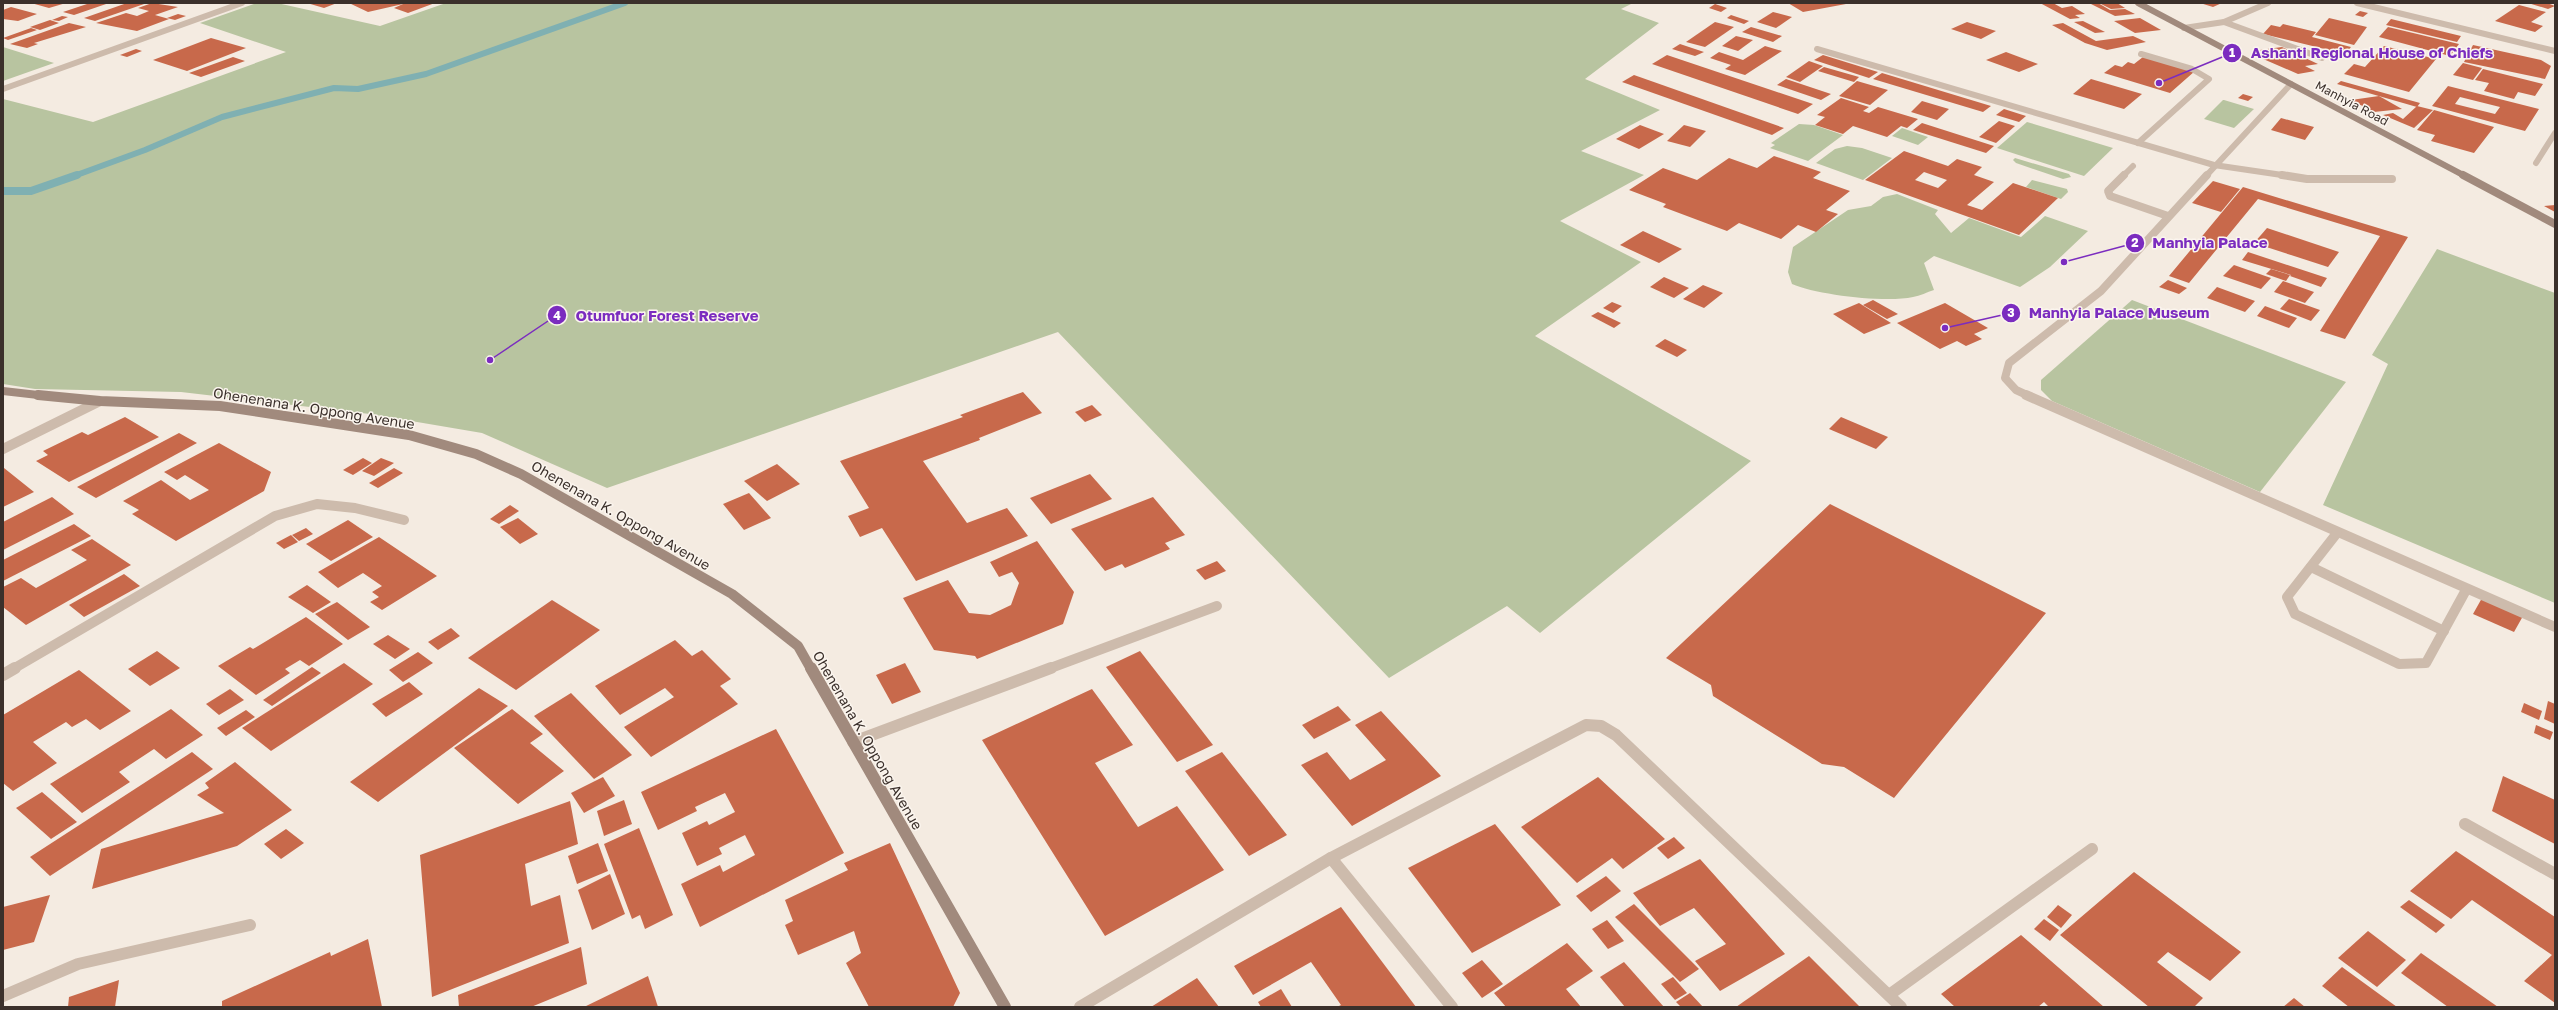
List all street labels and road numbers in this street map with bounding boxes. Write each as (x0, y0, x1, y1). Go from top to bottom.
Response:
street label: Manhyia Road (2313, 77, 2391, 129)
street label: Ohenenana K. Oppong Avenue (212, 384, 416, 432)
street label: Ohenenana K. Oppong Avenue (528, 457, 714, 573)
street label: Ohenenana K. Oppong Avenue (810, 647, 926, 833)

